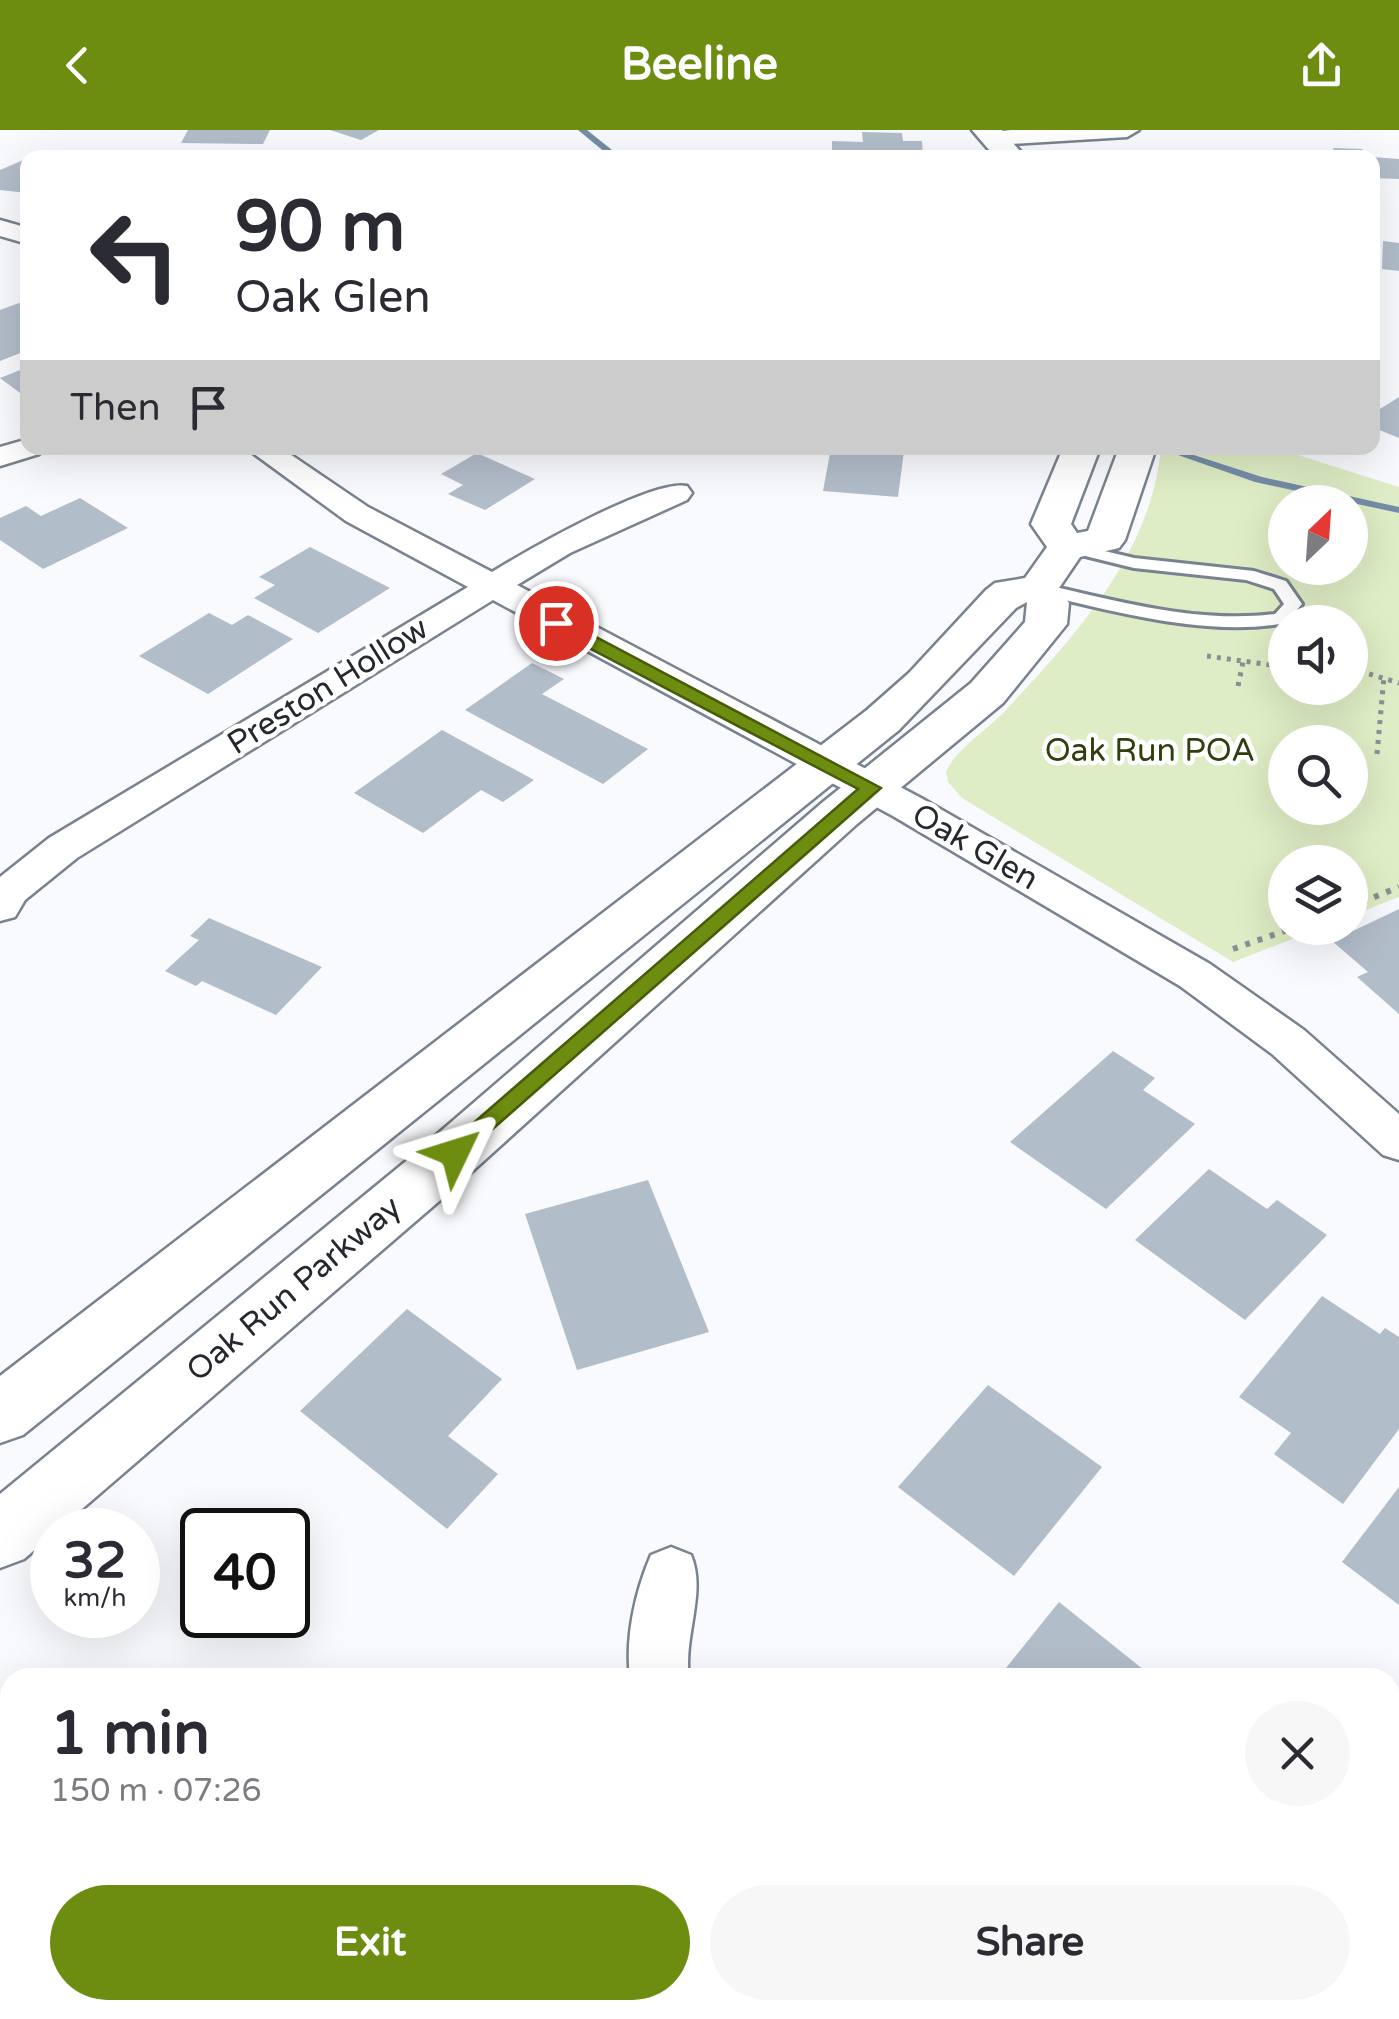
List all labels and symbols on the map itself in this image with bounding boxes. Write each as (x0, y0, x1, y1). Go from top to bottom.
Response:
north arrow (1268, 485, 1368, 585)
pin (514, 581, 599, 666)
street label: Preston Hollow (221, 609, 435, 763)
park label: Oak Run POA (1045, 732, 1255, 770)
street label: Oak Glen (905, 796, 1045, 898)
position arrow (403, 1101, 507, 1205)
street label: Oak Run Parkway (179, 1188, 409, 1390)
speed limit sign: 40 (180, 1508, 310, 1638)

